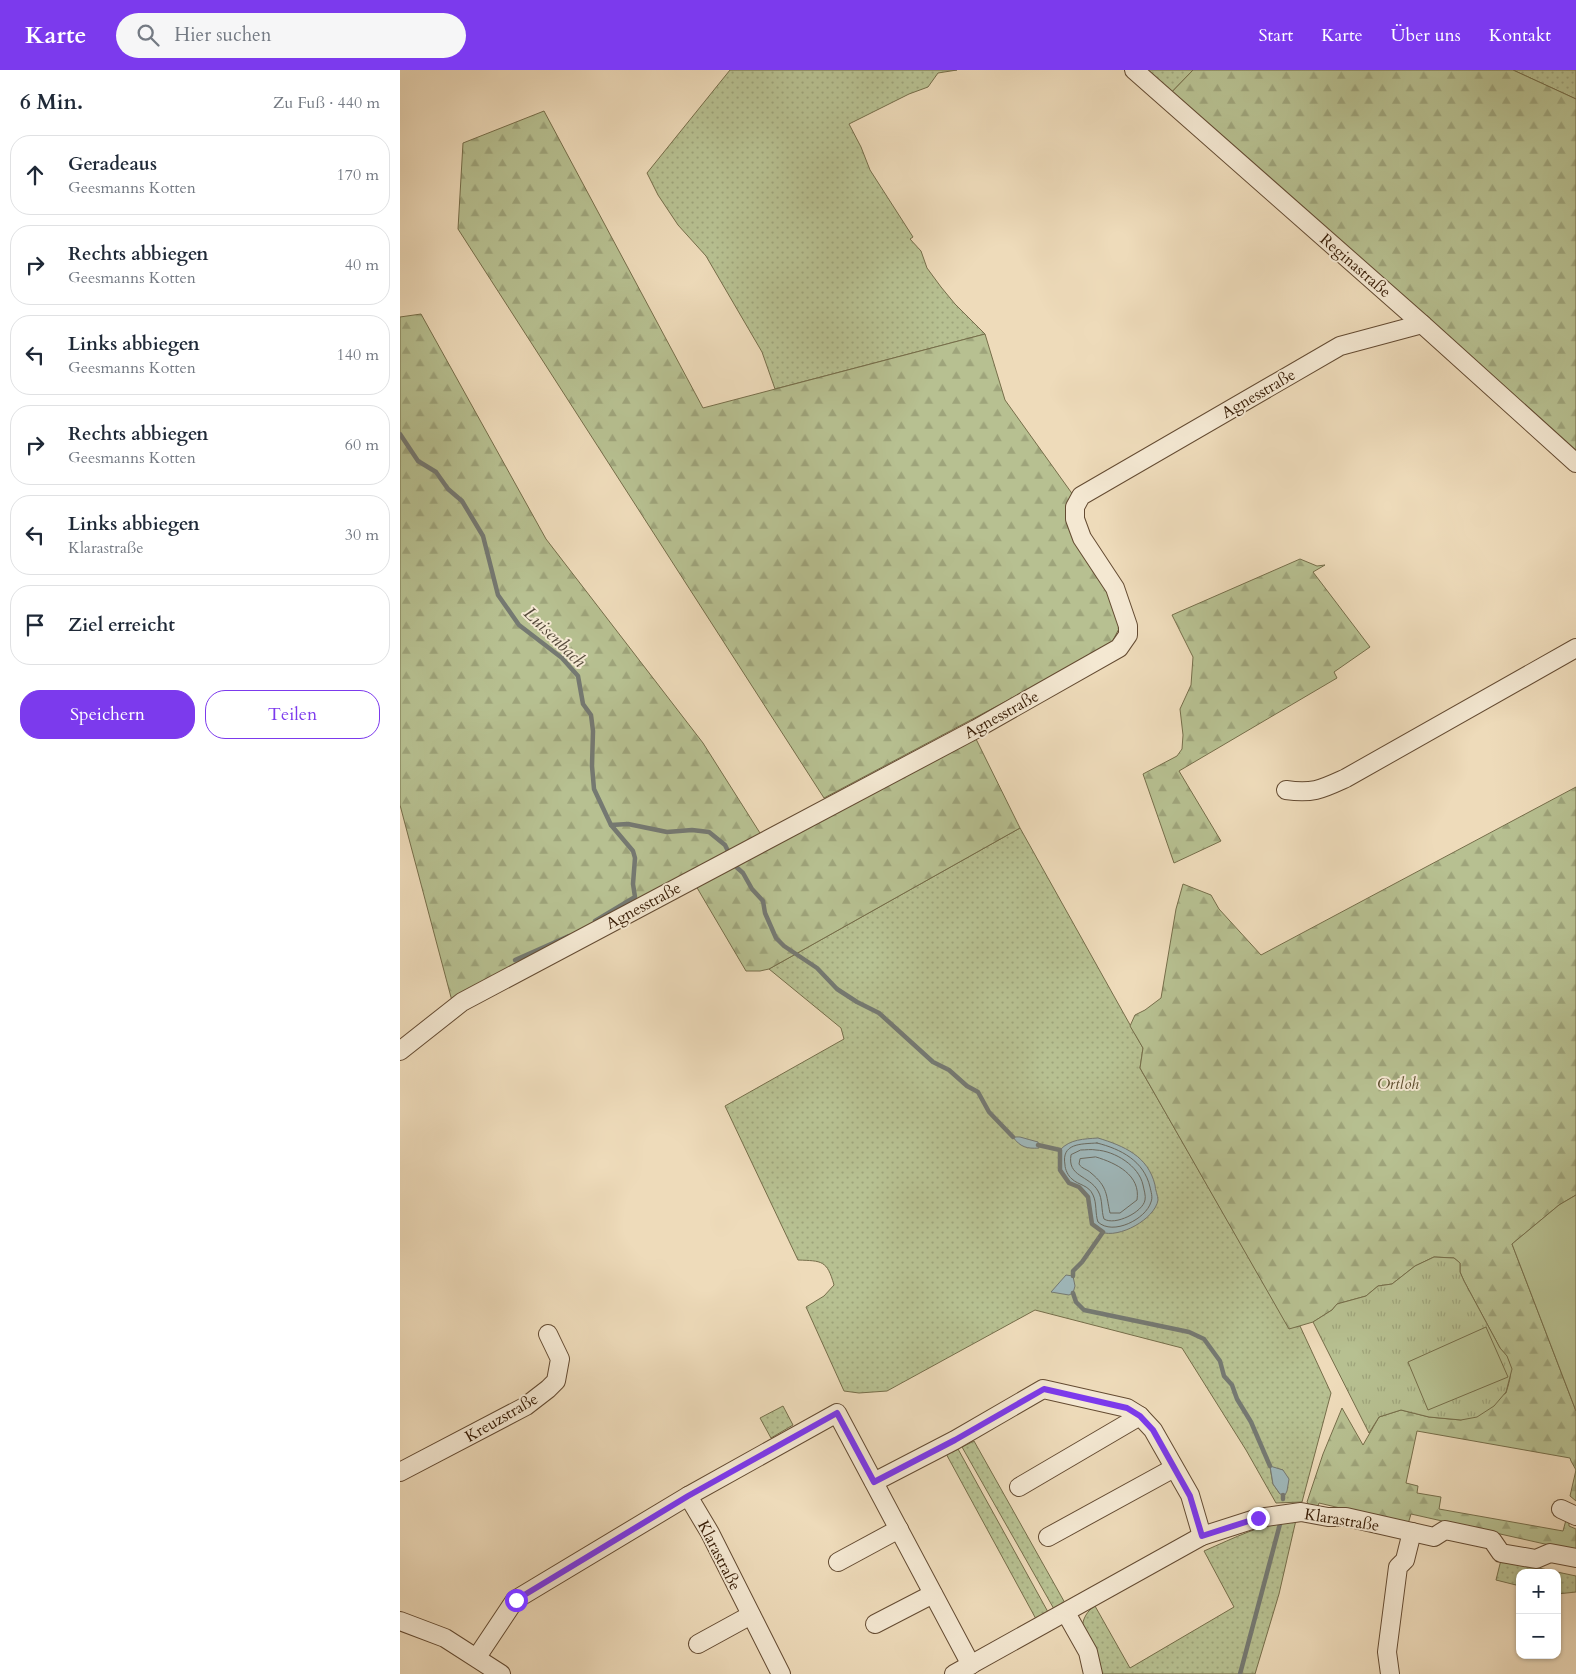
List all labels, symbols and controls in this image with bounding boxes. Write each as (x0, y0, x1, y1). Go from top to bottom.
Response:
search box (116, 13, 466, 58)
text: Karte (25, 19, 86, 52)
icon: search (134, 21, 162, 49)
text: Hier suchen (174, 22, 272, 48)
text: Start (1258, 23, 1293, 48)
text: Karte (1321, 23, 1363, 48)
text: Über uns (1391, 23, 1461, 48)
text: Kontakt (1489, 23, 1551, 48)
text: 6 Min. (20, 88, 83, 117)
text: Zu Fuß · 440 m (273, 92, 380, 114)
text: Geradeaus (68, 151, 157, 177)
icon: ahead (21, 161, 49, 189)
text: 170 m (337, 164, 379, 186)
text: Geesmanns Kotten (68, 177, 196, 199)
street label: Reginastraße (1315, 229, 1396, 303)
text: Rechts abbiegen (68, 241, 209, 267)
icon: right (21, 251, 49, 279)
text: 40 m (345, 254, 379, 276)
text: Geesmanns Kotten (68, 267, 196, 289)
text: Links abbiegen (68, 331, 200, 357)
icon: left (21, 341, 49, 369)
text: 140 m (337, 344, 379, 366)
text: Geesmanns Kotten (68, 357, 196, 379)
street label: Agnesstraße (1217, 364, 1300, 424)
text: Rechts abbiegen (68, 421, 209, 447)
icon: right (21, 431, 49, 459)
text: 60 m (345, 434, 379, 456)
text: Geesmanns Kotten (68, 447, 196, 469)
text: Links abbiegen (68, 511, 200, 537)
icon: left (21, 521, 49, 549)
text: 30 m (345, 524, 379, 546)
text: Klarastraße (68, 537, 144, 559)
water label: Luisenbach (518, 601, 592, 674)
icon: arrive (21, 611, 49, 639)
text: Ziel erreicht (68, 612, 175, 638)
street label: Agnesstraße (960, 685, 1043, 744)
button: Speichern (20, 690, 195, 739)
button: Teilen (205, 690, 380, 739)
street label: Agnesstraße (602, 877, 685, 935)
park label: Ortloh (1377, 1073, 1419, 1095)
street label: Kreuzstraße (461, 1388, 542, 1448)
street label: Klarastraße (1303, 1503, 1381, 1537)
route end (1247, 1507, 1270, 1530)
street label: Klarastraße (692, 1517, 746, 1594)
map controls (1516, 1569, 1561, 1659)
button: + (1516, 1569, 1561, 1614)
route start (505, 1589, 528, 1612)
button: − (1516, 1614, 1561, 1659)

